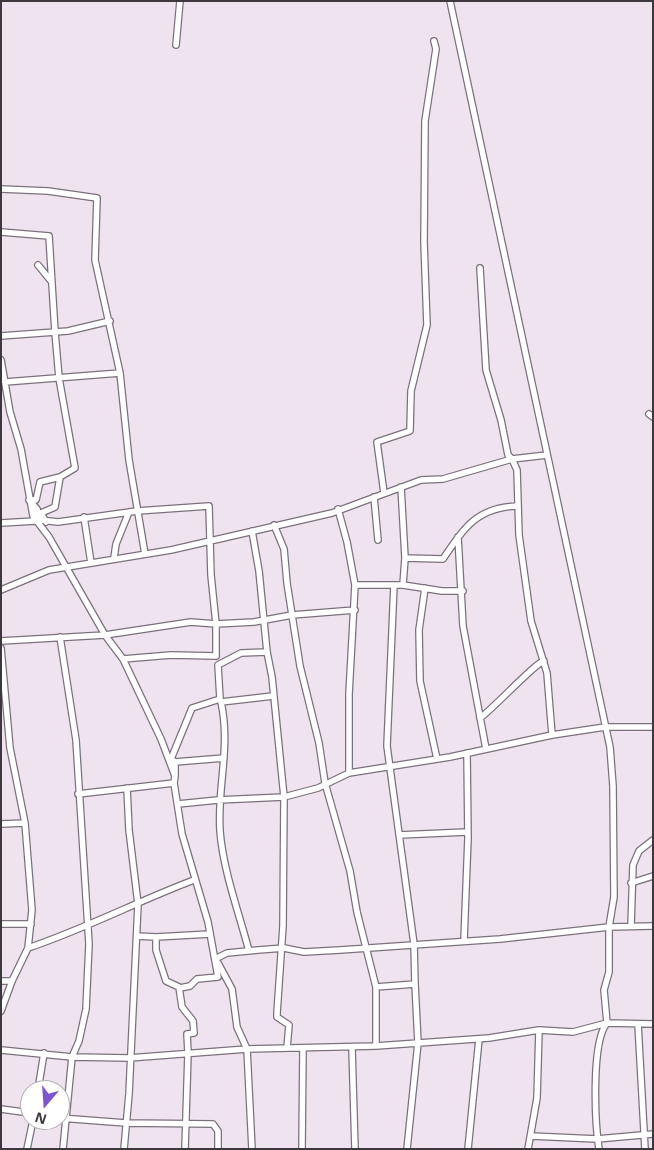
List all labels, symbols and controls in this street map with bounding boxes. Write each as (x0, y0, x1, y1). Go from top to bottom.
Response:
north arrow (20, 1080, 70, 1130)
text: N (32, 1108, 49, 1130)

